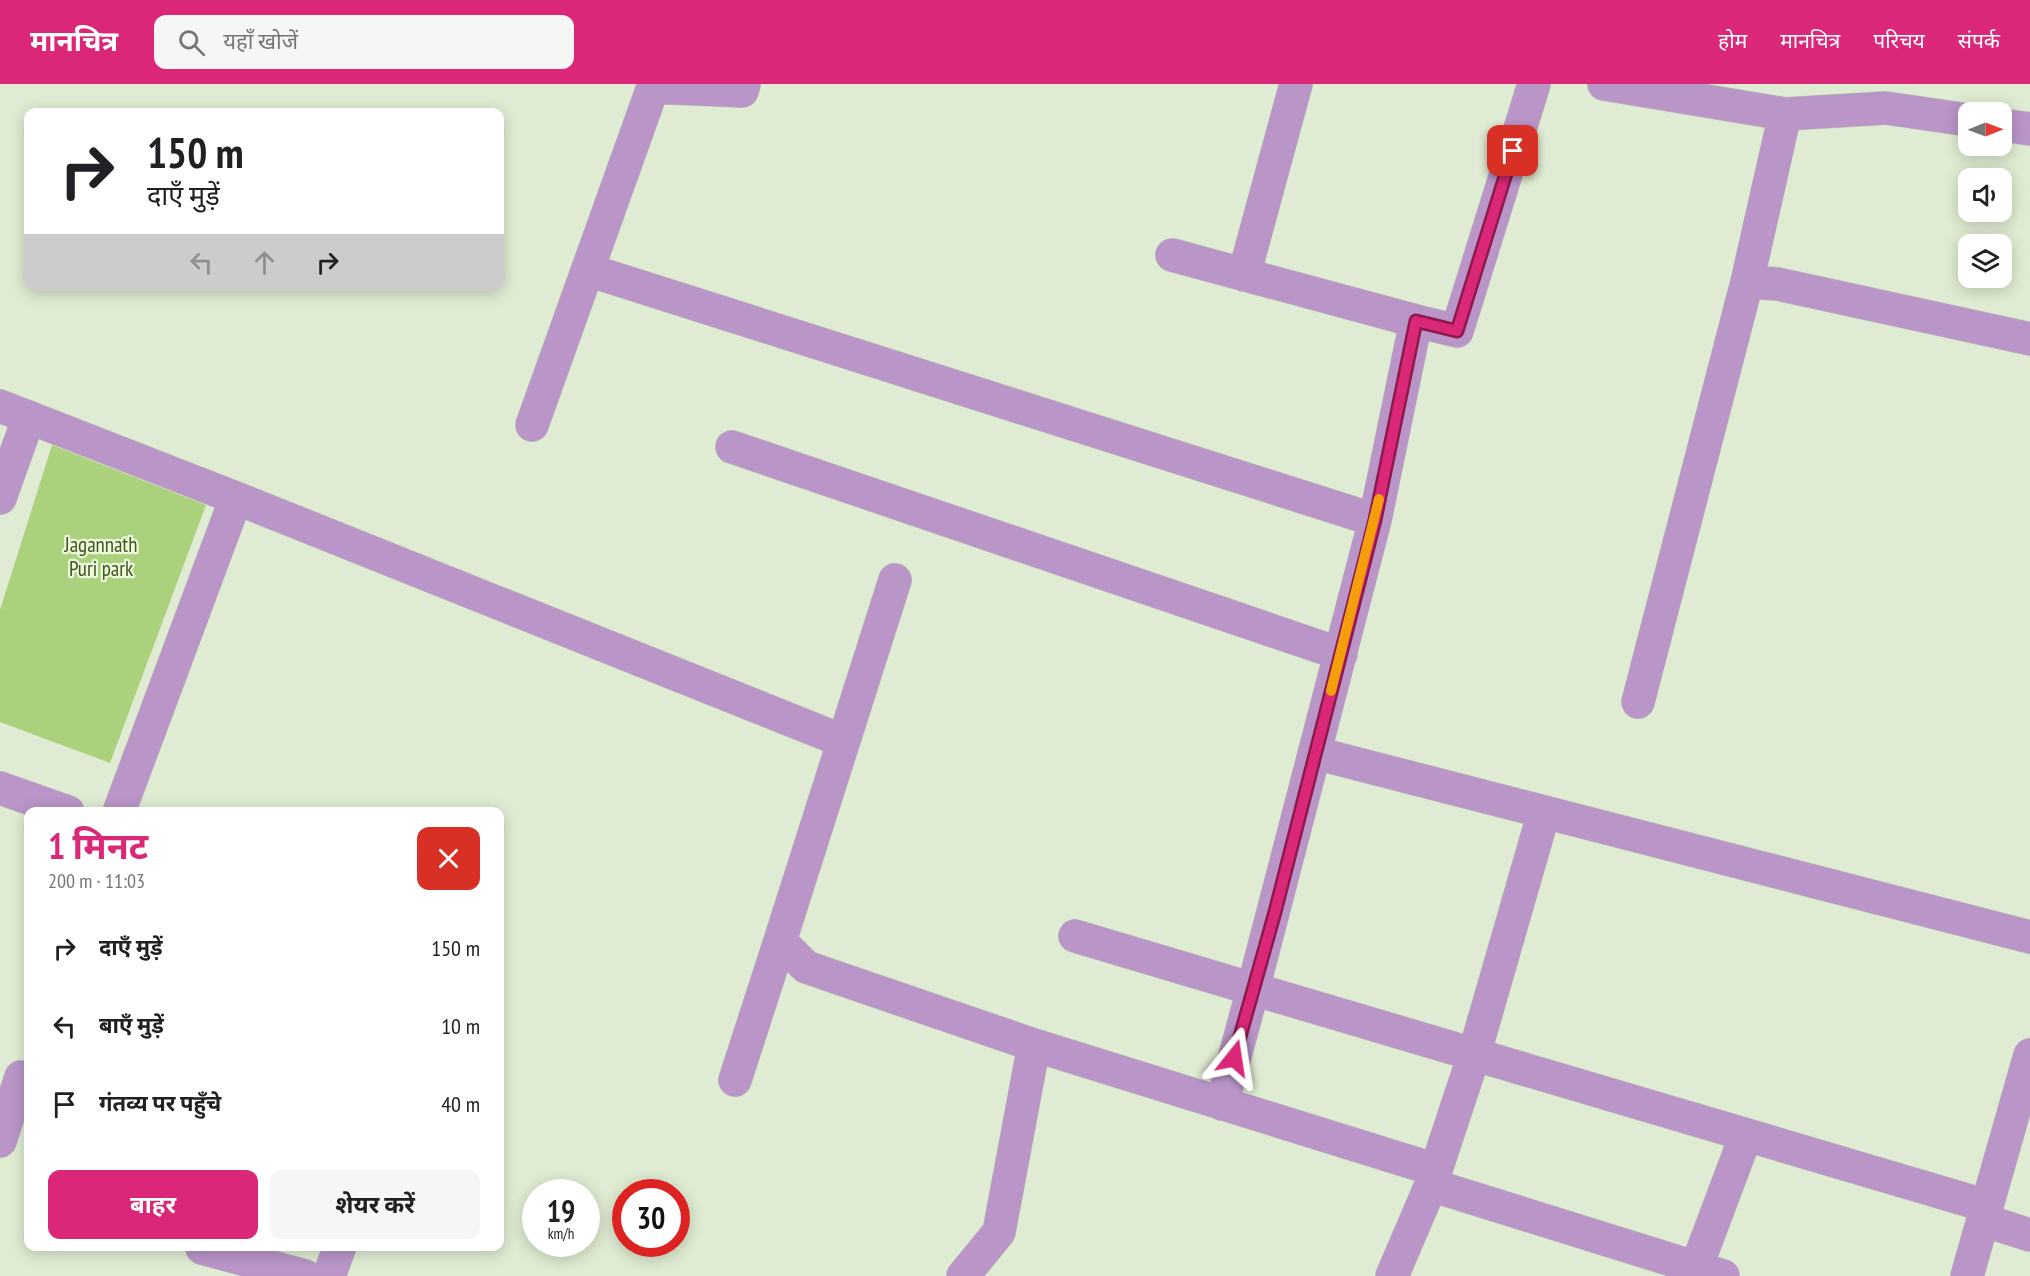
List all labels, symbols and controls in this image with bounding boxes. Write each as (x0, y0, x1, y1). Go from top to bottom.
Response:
search box (154, 15, 574, 69)
text: मानचित्र (30, 22, 118, 59)
icon: search (175, 26, 208, 59)
text: यहाँ खोजें (223, 27, 298, 55)
text: होम (1718, 27, 1747, 54)
text: मानचित्र (1780, 27, 1840, 54)
text: परिचय (1873, 27, 1925, 54)
text: संपर्क (1958, 27, 2000, 54)
north arrow (1958, 102, 2012, 156)
map controls (1958, 102, 2012, 288)
text: 150 m (147, 125, 244, 180)
pin (1487, 125, 1538, 176)
icon: right (48, 132, 126, 210)
icon: arrive (1496, 134, 1529, 167)
button: sound (1958, 168, 2012, 222)
text: दाएँ मुड़ें (147, 178, 220, 212)
button: layers (1958, 234, 2012, 288)
icon: left (185, 246, 218, 279)
icon: ahead (248, 246, 281, 279)
icon: right (311, 246, 344, 279)
park label: Jagannath Puri park (64, 531, 137, 582)
text: 1 मिनट (48, 822, 148, 869)
button: close (417, 827, 480, 890)
text: 200 m · 11:03 (48, 868, 145, 894)
icon: right (48, 932, 81, 965)
text: दाएँ मुड़ें (99, 933, 163, 961)
text: 150 m (431, 934, 480, 962)
icon: left (48, 1010, 81, 1043)
text: बाएँ मुड़ें (99, 1011, 164, 1039)
text: 10 m (441, 1012, 480, 1040)
position arrow (1202, 1026, 1266, 1090)
icon: arrive (48, 1088, 81, 1121)
text: गंतव्य पर पहुँचे (99, 1089, 221, 1117)
text: 40 m (441, 1090, 480, 1118)
button: बाहर (48, 1170, 258, 1239)
button: शेयर करें (270, 1170, 480, 1239)
speed limit sign: 30 (612, 1179, 690, 1257)
text: 19 (547, 1191, 575, 1230)
text: km/h (548, 1224, 574, 1243)

